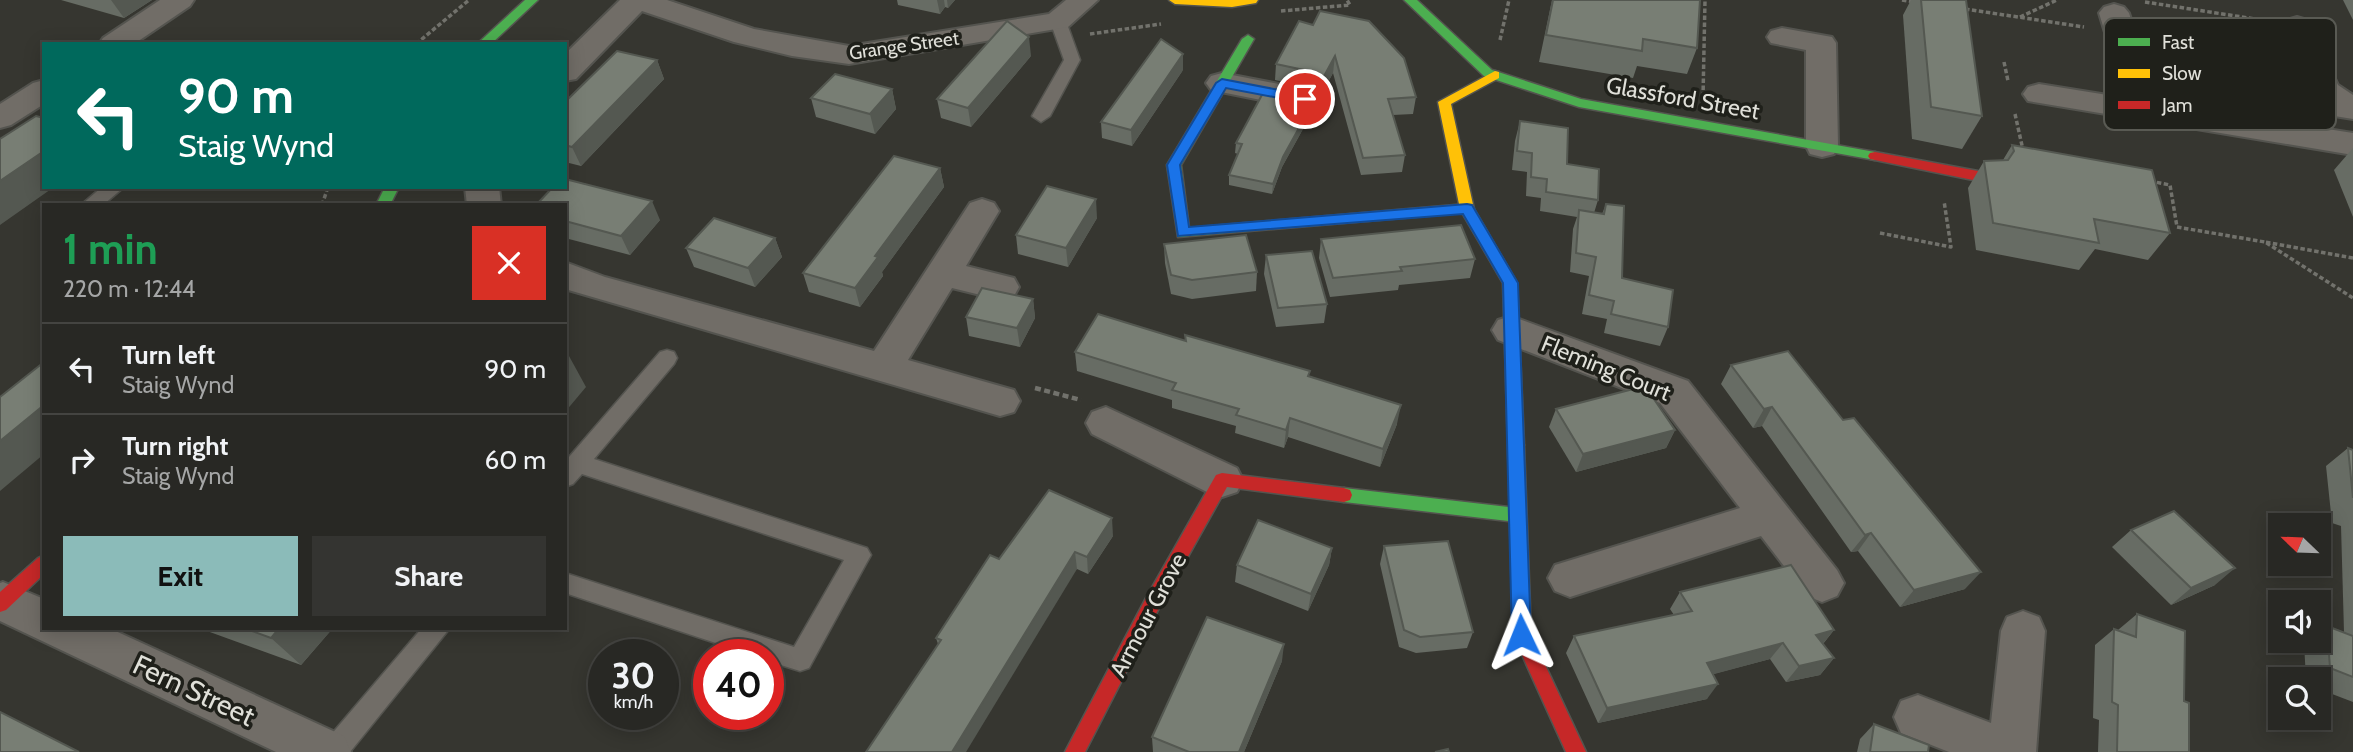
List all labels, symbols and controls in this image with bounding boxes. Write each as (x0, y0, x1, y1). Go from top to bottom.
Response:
legend (2104, 18, 2336, 130)
street label: Grange Street (848, 26, 961, 65)
text: Fast (2162, 31, 2195, 54)
text: Slow (2162, 62, 2202, 85)
text: 90 m (178, 66, 294, 125)
pin (1275, 69, 1335, 129)
icon: left (63, 70, 154, 161)
street label: Glassford Street (1604, 71, 1762, 125)
icon: arrive (1286, 80, 1324, 118)
text: Jam (2161, 94, 2192, 117)
text: Staig Wynd (178, 126, 334, 165)
text: 1 min (63, 223, 158, 275)
button: close (472, 226, 546, 300)
text: 220 m · 12:44 (63, 275, 195, 303)
street label: Fleming Court (1537, 329, 1675, 407)
text: Turn left (122, 339, 215, 371)
icon: left (63, 350, 101, 388)
text: 90 m (484, 353, 546, 385)
text: Staig Wynd (122, 371, 234, 399)
text: Turn right (122, 430, 228, 462)
icon: right (63, 441, 101, 479)
text: 60 m (484, 444, 546, 476)
text: Staig Wynd (122, 462, 234, 490)
north arrow (2268, 513, 2331, 576)
map controls (2268, 513, 2331, 730)
button: Exit (63, 536, 298, 616)
button: Share (312, 536, 546, 616)
street label: Armour Grove (1104, 548, 1192, 682)
button: sound (2268, 590, 2331, 653)
position arrow (1484, 598, 1558, 672)
speed limit sign: 40 (693, 639, 784, 730)
street label: Fern Street (128, 647, 260, 733)
text: 30 (612, 654, 655, 697)
button: search (2268, 667, 2331, 730)
text: km/h (614, 691, 653, 713)

